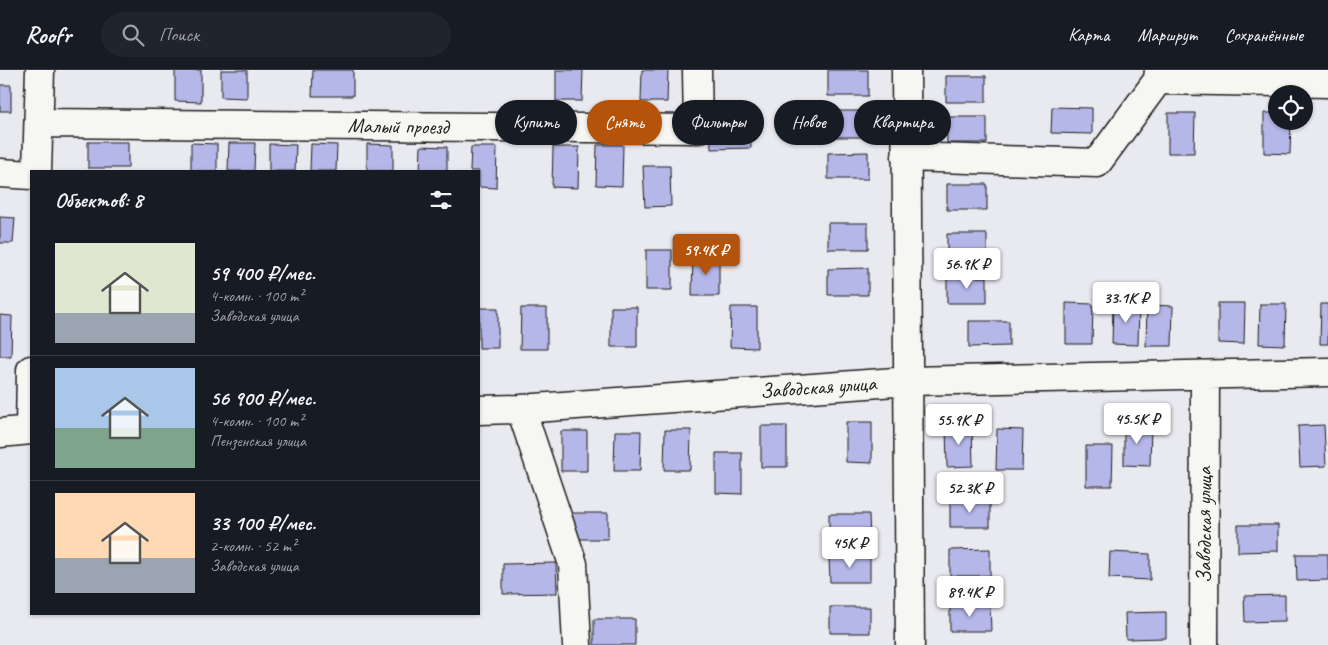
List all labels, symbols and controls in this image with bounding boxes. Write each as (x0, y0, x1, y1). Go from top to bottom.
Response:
search box (101, 12, 451, 57)
text: Roofr (25, 20, 71, 50)
icon: search (119, 21, 147, 49)
text: Поиск (159, 23, 199, 47)
text: Карта (1068, 24, 1109, 46)
text: Маршрут (1137, 24, 1197, 46)
text: Сохранённые (1225, 24, 1303, 46)
map controls (1268, 85, 1313, 130)
button: locate (1268, 85, 1313, 130)
chip: Купить (495, 100, 577, 145)
chip: Снять (587, 100, 662, 145)
chip: Фильтры (672, 100, 764, 145)
chip: Новое (774, 100, 844, 145)
chip: Квартира (854, 100, 951, 145)
street label: Малый проезд (347, 112, 451, 140)
icon: filters (427, 186, 455, 214)
text: Объектов: 8 (55, 187, 143, 213)
pin: 59.4K ₽ (660, 234, 752, 276)
text: 59.4K ₽ (684, 240, 728, 260)
pin: 56.9K ₽ (921, 248, 1013, 290)
text: 56.9K ₽ (945, 254, 989, 274)
text: 59 400 ₽/мес. (210, 260, 315, 286)
icon: home (95, 263, 155, 323)
pin: 33.1K ₽ (1080, 282, 1172, 324)
text: 4-комн. · 100 m² (210, 286, 303, 306)
text: 33.1K ₽ (1103, 288, 1149, 308)
text: Заводская улица (210, 306, 299, 326)
street label: Заводская улица (759, 370, 879, 404)
text: 56 900 ₽/мес. (210, 385, 316, 411)
icon: home (95, 388, 155, 448)
pin: 45.5K ₽ (1091, 402, 1183, 445)
pin: 55.9K ₽ (913, 404, 1005, 446)
text: 45.5K ₽ (1115, 409, 1159, 429)
text: 55.9K ₽ (937, 410, 981, 430)
text: 4-комн. · 100 m² (210, 411, 303, 431)
text: Пензенская улица (210, 431, 306, 451)
street label: Заводская улица (1191, 465, 1217, 583)
pin: 52.3K ₽ (924, 472, 1016, 514)
text: 52.3K ₽ (948, 478, 992, 498)
text: 33 100 ₽/мес. (210, 510, 316, 536)
icon: home (95, 513, 155, 573)
pin: 45K ₽ (815, 526, 885, 569)
text: 45K ₽ (833, 533, 867, 553)
text: 2-комн. · 52 m² (210, 536, 296, 556)
text: Заводская улица (210, 556, 299, 576)
pin: 89.4K ₽ (924, 576, 1016, 618)
text: 89.4K ₽ (948, 582, 992, 602)

